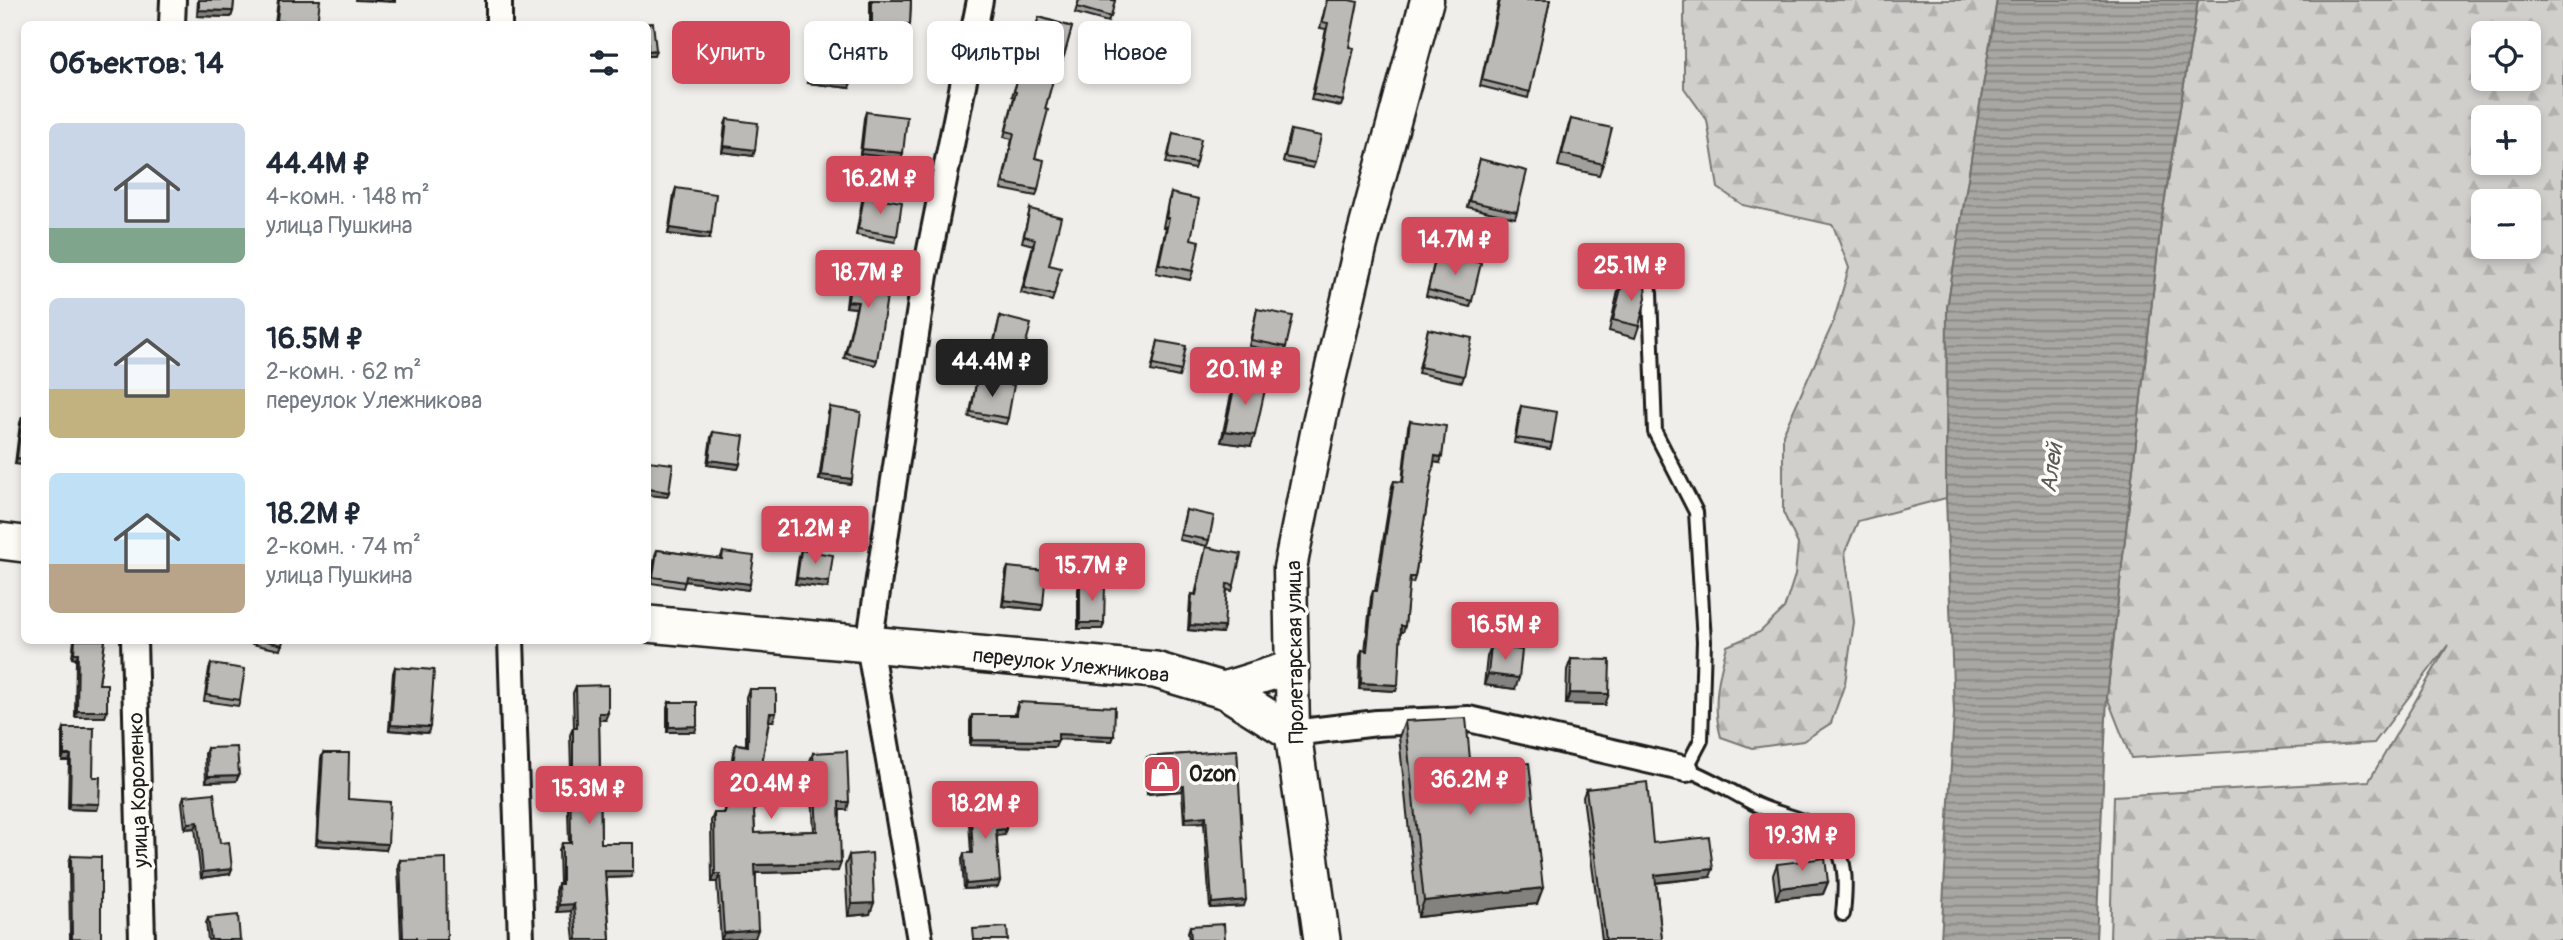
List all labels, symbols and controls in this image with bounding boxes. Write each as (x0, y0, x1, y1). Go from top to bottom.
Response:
chip: Купить (672, 21, 790, 84)
chip: Снять (804, 21, 913, 84)
chip: Фильтры (927, 21, 1064, 84)
chip: Новое (1078, 21, 1191, 84)
map controls (2471, 21, 2541, 259)
button: locate (2471, 21, 2541, 91)
icon: filters (585, 44, 623, 82)
text: Объектов: 14 (49, 45, 224, 82)
button: + (2471, 105, 2541, 175)
text: 44.4M ₽ (266, 145, 371, 182)
icon: home (105, 151, 189, 235)
pin: 16.2M ₽ (815, 156, 945, 216)
text: 16.2M ₽ (842, 164, 918, 193)
text: 4-комн. · 148 m² (266, 182, 430, 211)
button: − (2471, 189, 2541, 259)
text: улица Пушкина (266, 211, 412, 240)
pin: 14.7M ₽ (1390, 218, 1520, 277)
text: 14.7M ₽ (1418, 225, 1492, 254)
pin: 25.1M ₽ (1566, 244, 1696, 303)
pin: 18.7M ₽ (803, 250, 933, 310)
text: 25.1M ₽ (1594, 251, 1668, 280)
text: 18.7M ₽ (831, 258, 905, 287)
text: 16.5M ₽ (266, 320, 364, 357)
icon: home (105, 326, 189, 410)
pin: 44.4M ₽ (927, 340, 1057, 399)
text: 44.4M ₽ (952, 347, 1032, 376)
pin: 20.1M ₽ (1180, 348, 1310, 407)
text: 20.1M ₽ (1206, 355, 1284, 384)
text: 2-комн. · 62 m² (266, 357, 421, 386)
text: переулок Улежникова (266, 386, 482, 415)
water label: Алей (2034, 440, 2070, 495)
text: 18.2M ₽ (266, 495, 362, 532)
icon: home (105, 501, 189, 585)
pin: 21.2M ₽ (750, 506, 880, 566)
text: 21.2M ₽ (777, 514, 853, 543)
text: 2-комн. · 74 m² (266, 532, 421, 561)
pin: 15.7M ₽ (1027, 544, 1157, 603)
text: 15.7M ₽ (1055, 551, 1129, 580)
street label: Пролетарская улица (1280, 560, 1311, 744)
text: улица Пушкина (266, 561, 412, 590)
pin: 16.5M ₽ (1440, 602, 1570, 662)
text: 16.5M ₽ (1467, 610, 1543, 639)
street label: переулок Улежникова (971, 642, 1171, 689)
street label: улица Короленко (122, 712, 155, 869)
shop icon: Ozon (1141, 753, 1183, 795)
pin: 36.2M ₽ (1405, 758, 1535, 817)
place label: Ozon (1189, 761, 1236, 788)
pin: 20.4M ₽ (706, 762, 836, 821)
text: 36.2M ₽ (1430, 765, 1510, 794)
pin: 15.3M ₽ (524, 766, 654, 826)
text: 20.4M ₽ (730, 769, 812, 798)
text: 15.3M ₽ (552, 774, 626, 803)
pin: 18.2M ₽ (920, 782, 1050, 841)
text: 18.2M ₽ (948, 789, 1022, 818)
pin: 19.3M ₽ (1737, 814, 1867, 873)
text: 19.3M ₽ (1765, 821, 1839, 850)

